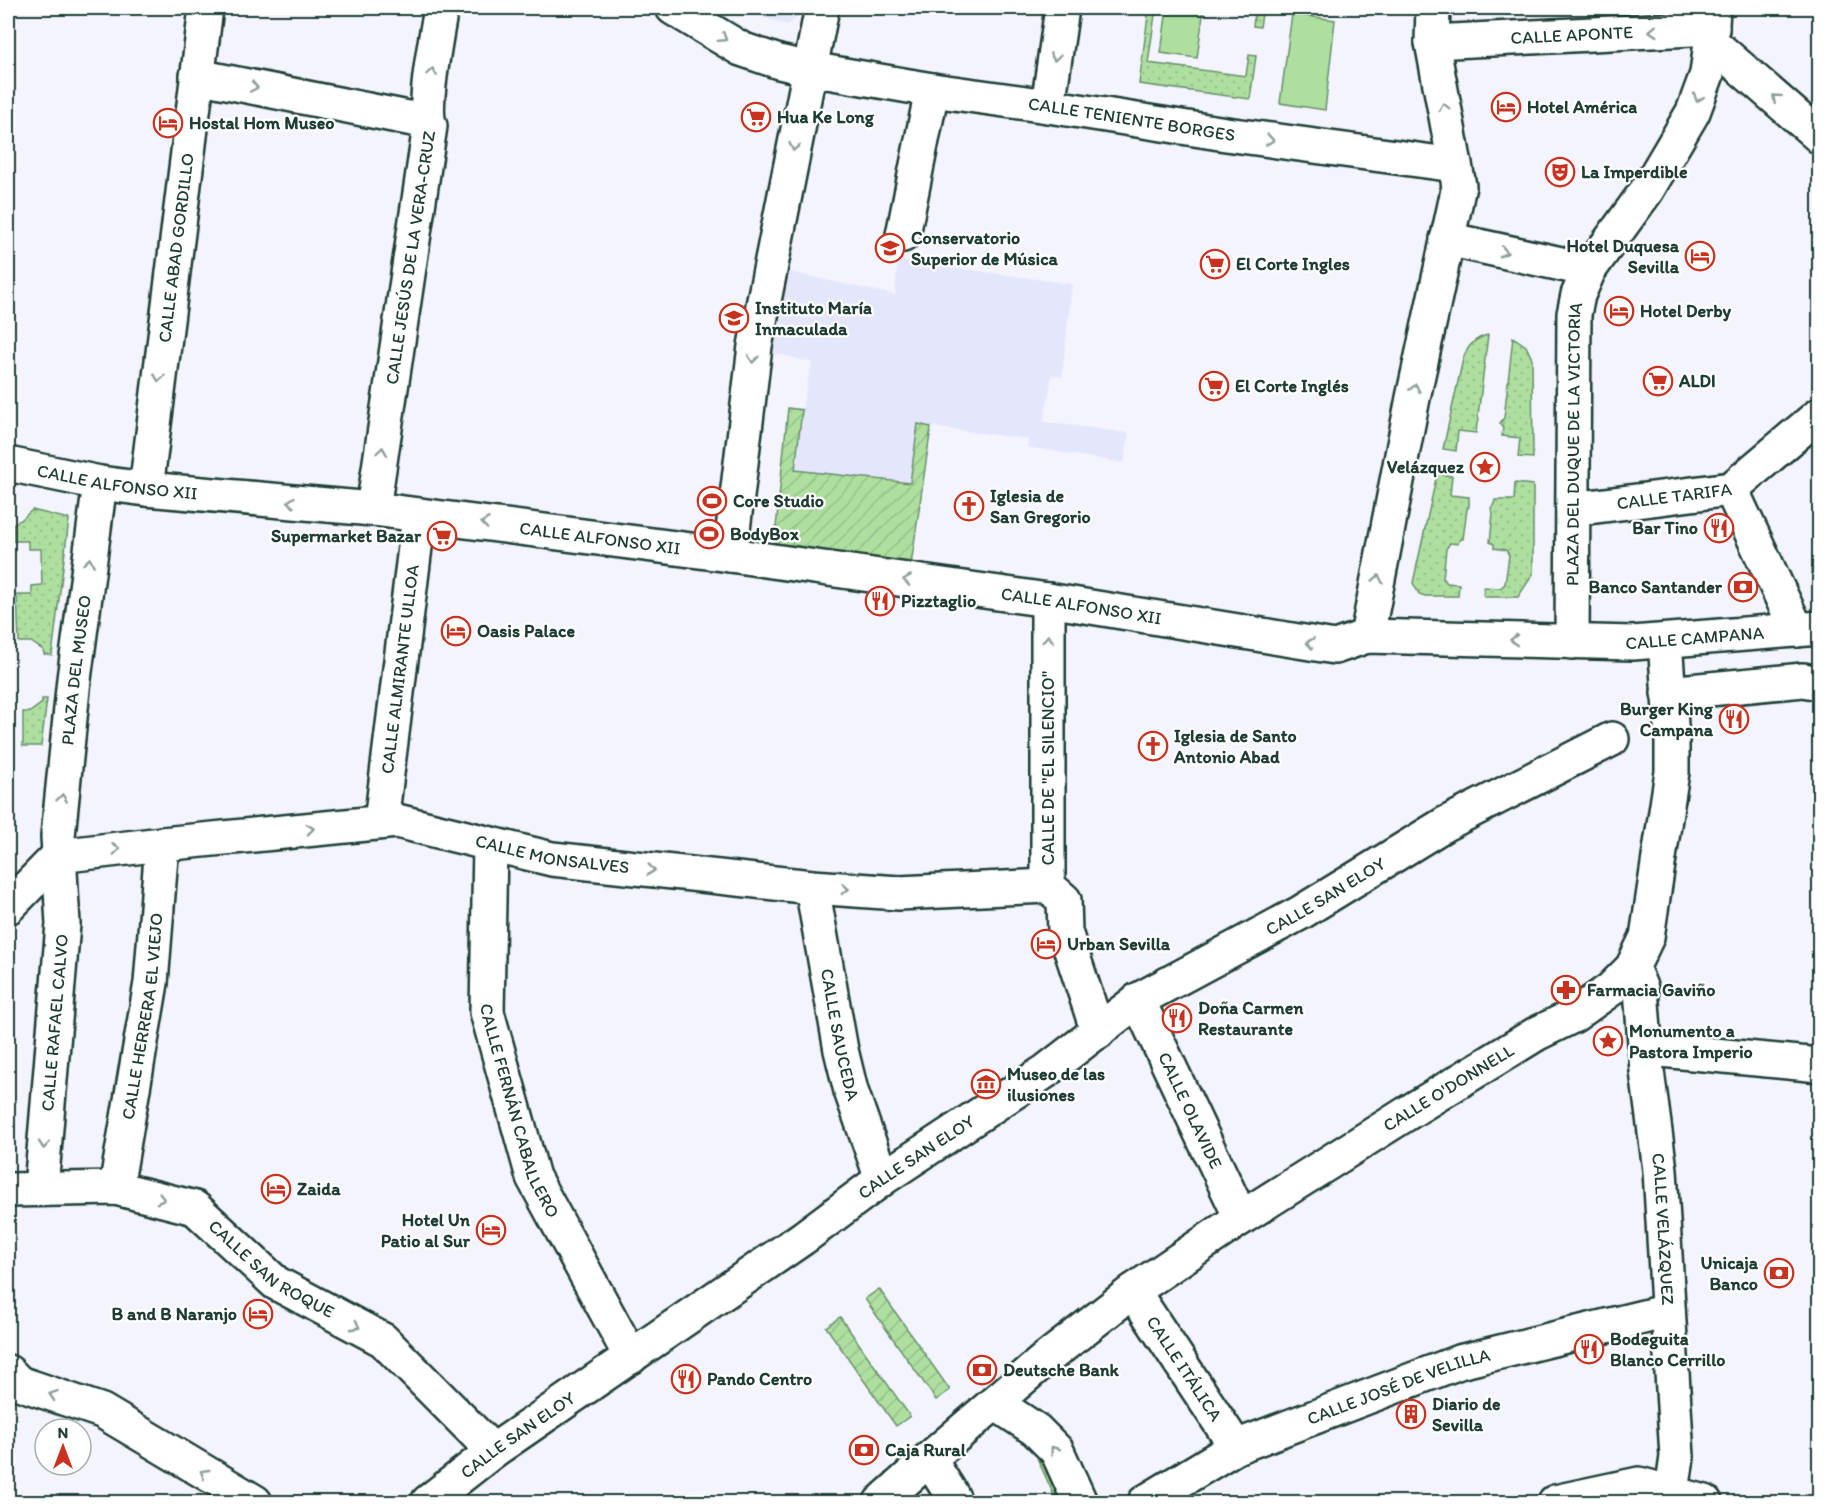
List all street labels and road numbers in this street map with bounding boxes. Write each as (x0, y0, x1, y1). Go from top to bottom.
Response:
street label: CALLE APONTE (1510, 21, 1634, 49)
street label: CALLE TENIENTE BORGES (1027, 92, 1236, 146)
street label: CALLE JESÚS DE LA VERA-CRUZ (381, 129, 440, 386)
street label: CALLE ABAD GORDILLO (153, 152, 199, 344)
street label: PLAZA DEL DUQUE DE LA VICTORIA (1561, 300, 1587, 586)
street label: CALLE ALFONSO XII (35, 459, 199, 505)
street label: CALLE TARIFA (1615, 478, 1733, 514)
street label: CALLE ALFONSO XII (518, 517, 682, 560)
street label: CALLE ALMIRANTE ULLOA (376, 563, 424, 775)
street label: CALLE ALFONSO XII (999, 582, 1163, 629)
street label: PLAZA DEL MUSEO (56, 594, 96, 746)
street label: CALLE CAMPANA (1625, 621, 1765, 654)
street label: CALLE DE "EL SILENCIO" (1037, 671, 1059, 865)
street label: CALLE MONSALVES (473, 830, 630, 878)
street label: CALLE SAN ELOY (1262, 852, 1390, 940)
street label: CALLE HERRERA EL VIEJO (117, 912, 168, 1121)
street label: CALLE RAFAEL CALVO (36, 933, 73, 1112)
street label: CALLE SAUCEDA (816, 967, 865, 1104)
street label: CALLE FERNÁN CABALLERO (476, 1004, 564, 1222)
street label: CALLE O'DONNELL (1379, 1039, 1518, 1137)
street label: CALLE OLAVIDE (1153, 1049, 1227, 1172)
street label: CALLE SAN ELOY (854, 1110, 979, 1204)
street label: CALLE VELÁZQUEZ (1647, 1152, 1679, 1306)
street label: CALLE SAN ROQUE (204, 1215, 338, 1323)
street label: CALLE ITÁLICA (1142, 1312, 1227, 1426)
street label: CALLE JOSÉ DE VELILLA (1304, 1344, 1493, 1430)
street label: CALLE SAN ELOY (456, 1386, 580, 1483)

